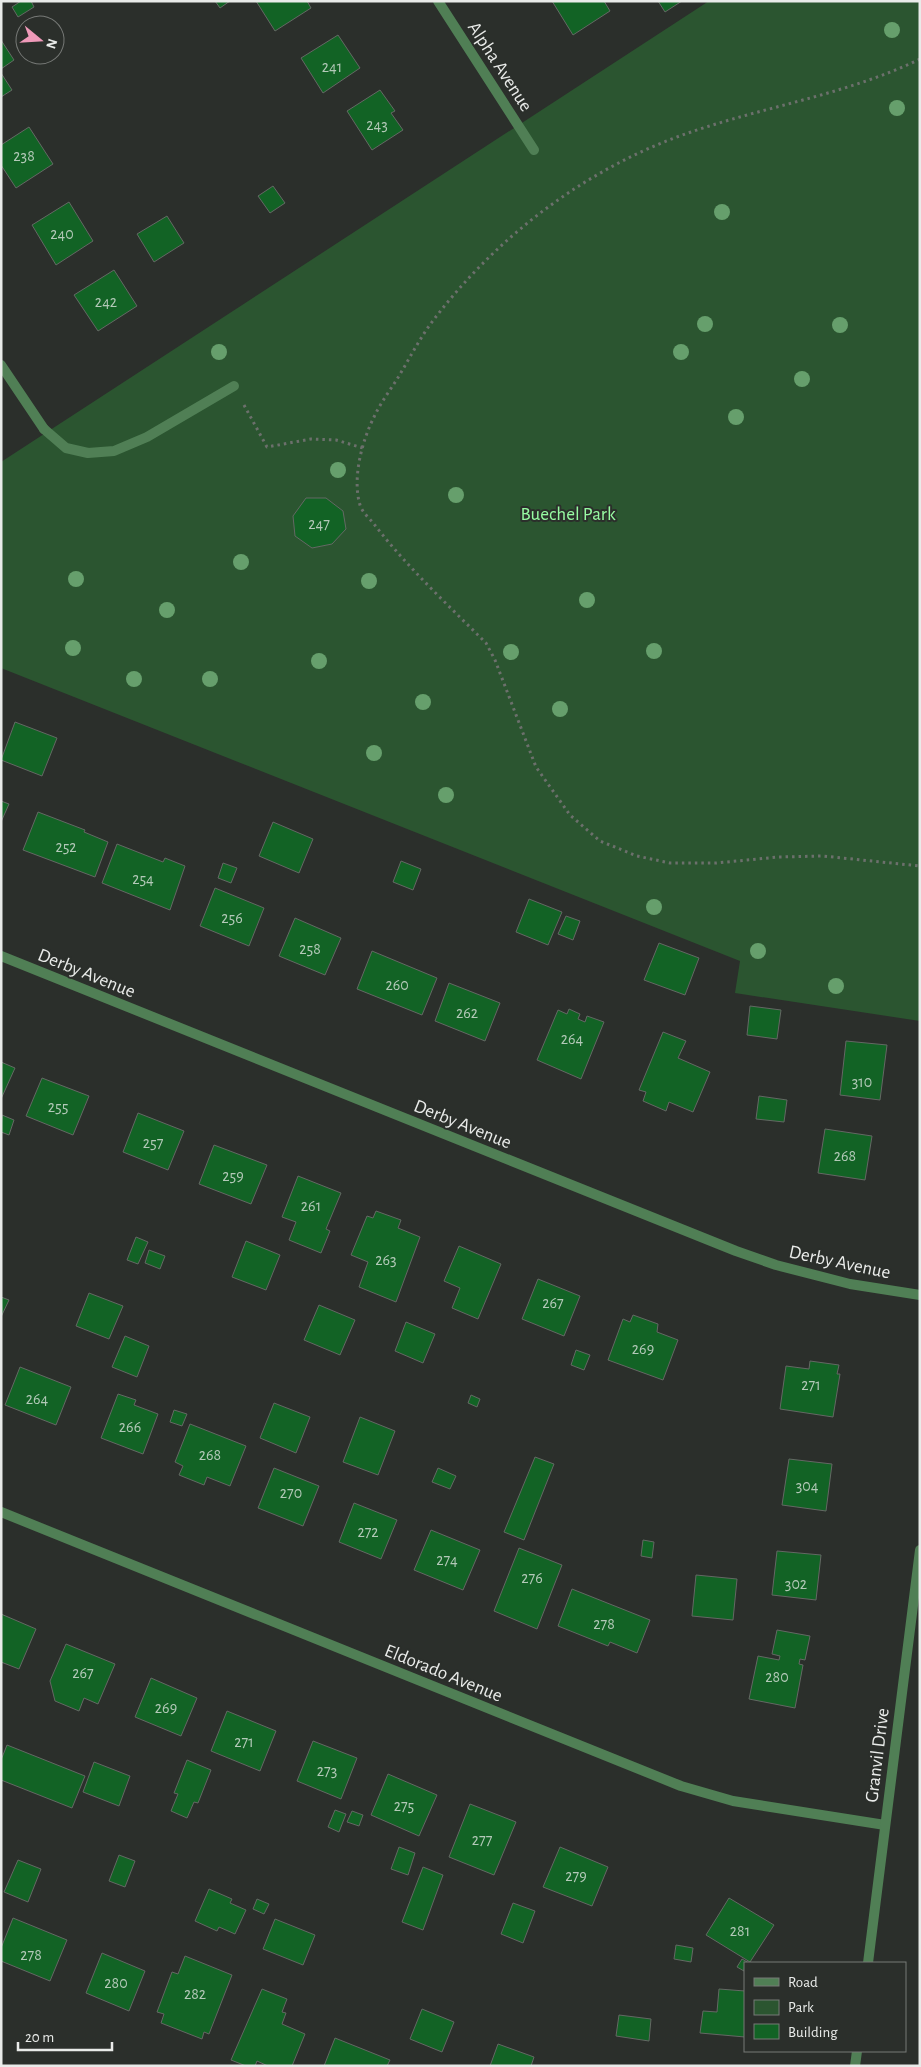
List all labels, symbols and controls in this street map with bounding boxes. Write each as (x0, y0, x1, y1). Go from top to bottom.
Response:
north arrow (15, 15, 65, 65)
street label: Alpha Avenue (464, 19, 536, 115)
text: N (43, 37, 60, 51)
house number: 241 (322, 59, 342, 75)
house number: 243 (366, 117, 388, 133)
house number: 238 (13, 148, 35, 164)
house number: 240 (50, 226, 74, 242)
house number: 242 (95, 294, 117, 310)
park label: Buechel Park (520, 505, 616, 524)
house number: 247 (308, 516, 330, 532)
house number: 252 (55, 839, 77, 855)
house number: 254 (132, 871, 154, 887)
house number: 256 (221, 910, 243, 926)
house number: 258 (299, 941, 321, 957)
street label: Derby Avenue (35, 945, 138, 1002)
house number: 260 (385, 977, 409, 993)
house number: 262 (456, 1005, 478, 1021)
house number: 264 (561, 1031, 584, 1047)
house number: 310 (852, 1074, 872, 1090)
street label: Derby Avenue (411, 1096, 514, 1153)
house number: 255 (48, 1099, 68, 1115)
house number: 257 (143, 1135, 164, 1151)
house number: 268 (834, 1148, 856, 1164)
house number: 259 (222, 1168, 244, 1184)
house number: 261 (301, 1198, 321, 1214)
street label: Derby Avenue (787, 1242, 892, 1283)
house number: 263 (375, 1252, 397, 1268)
house number: 267 (542, 1295, 564, 1311)
house number: 269 (632, 1341, 654, 1357)
house number: 271 (801, 1377, 821, 1393)
house number: 264 (26, 1391, 49, 1407)
house number: 266 (119, 1419, 141, 1435)
house number: 268 (199, 1447, 221, 1463)
house number: 304 (796, 1478, 819, 1494)
house number: 270 (280, 1485, 302, 1501)
house number: 272 (357, 1524, 379, 1540)
house number: 274 (436, 1552, 458, 1568)
house number: 276 (521, 1570, 543, 1586)
house number: 302 (785, 1576, 807, 1592)
house number: 278 (593, 1616, 615, 1632)
street label: Eldorado Avenue (382, 1641, 505, 1706)
house number: 267 (72, 1665, 94, 1681)
house number: 280 (765, 1669, 789, 1685)
house number: 269 (155, 1700, 177, 1716)
street label: Granvil Drive (862, 1707, 893, 1803)
house number: 271 (234, 1734, 254, 1750)
house number: 273 (317, 1763, 337, 1779)
house number: 275 (394, 1798, 414, 1814)
house number: 277 (472, 1832, 493, 1848)
house number: 279 (565, 1868, 587, 1884)
house number: 281 (730, 1923, 750, 1939)
house number: 278 (20, 1947, 42, 1963)
legend (744, 1962, 906, 2052)
house number: 280 (104, 1975, 128, 1991)
text: Road (788, 1975, 818, 1990)
house number: 282 (184, 1986, 206, 2002)
text: Park (788, 2000, 814, 2015)
scale bar (18, 2020, 111, 2052)
text: Building (788, 2025, 838, 2040)
text: 20 m (25, 2030, 54, 2045)

